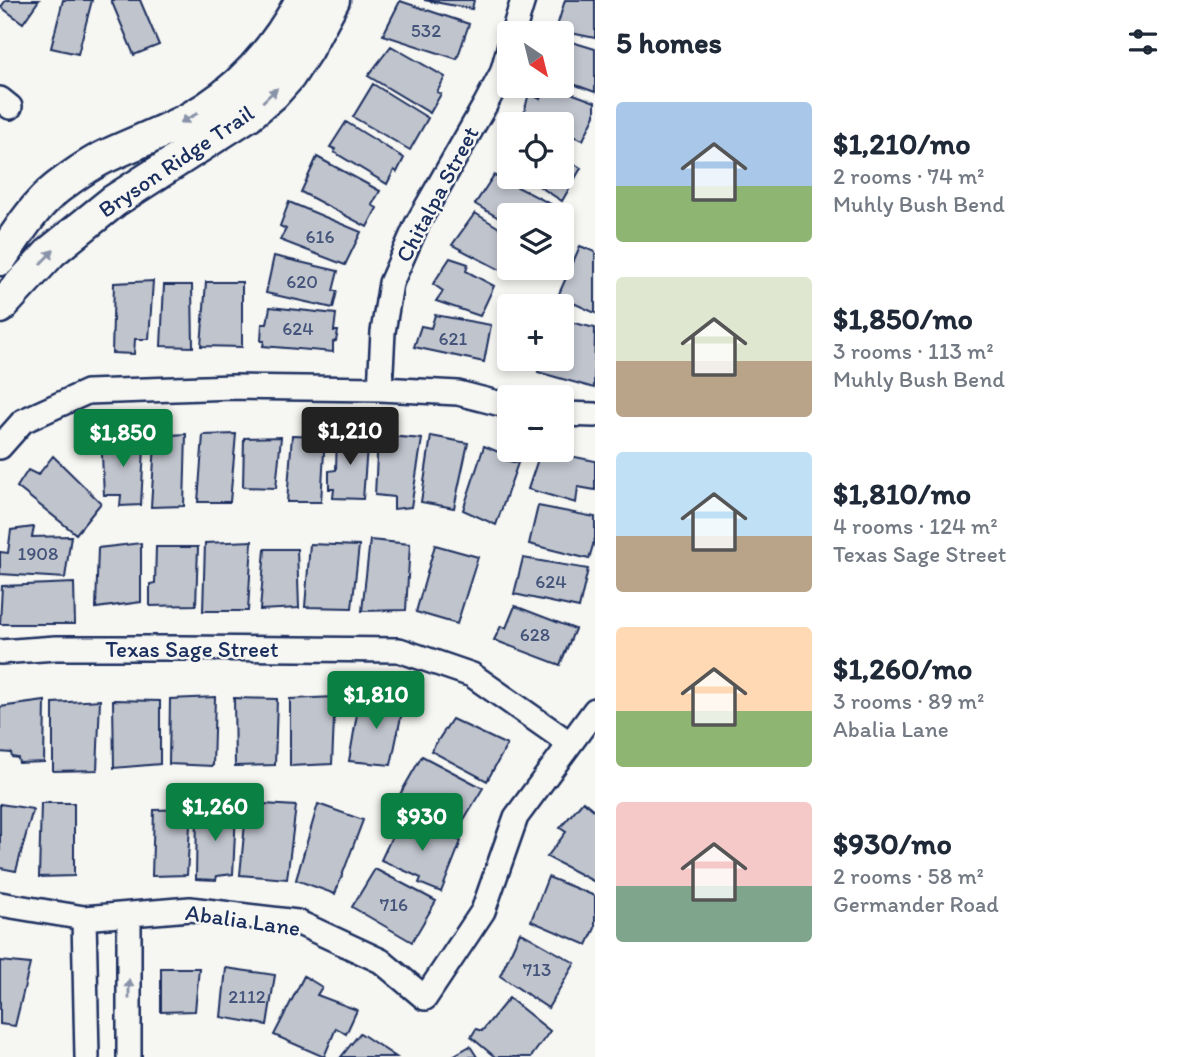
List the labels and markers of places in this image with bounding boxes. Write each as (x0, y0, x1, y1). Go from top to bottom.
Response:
pin: $1,210 (293, 407, 407, 467)
pin: $1,850 (66, 410, 180, 469)
pin: $1,810 (319, 672, 433, 731)
pin: $1,260 (158, 784, 272, 843)
pin: $930 (381, 794, 463, 853)

